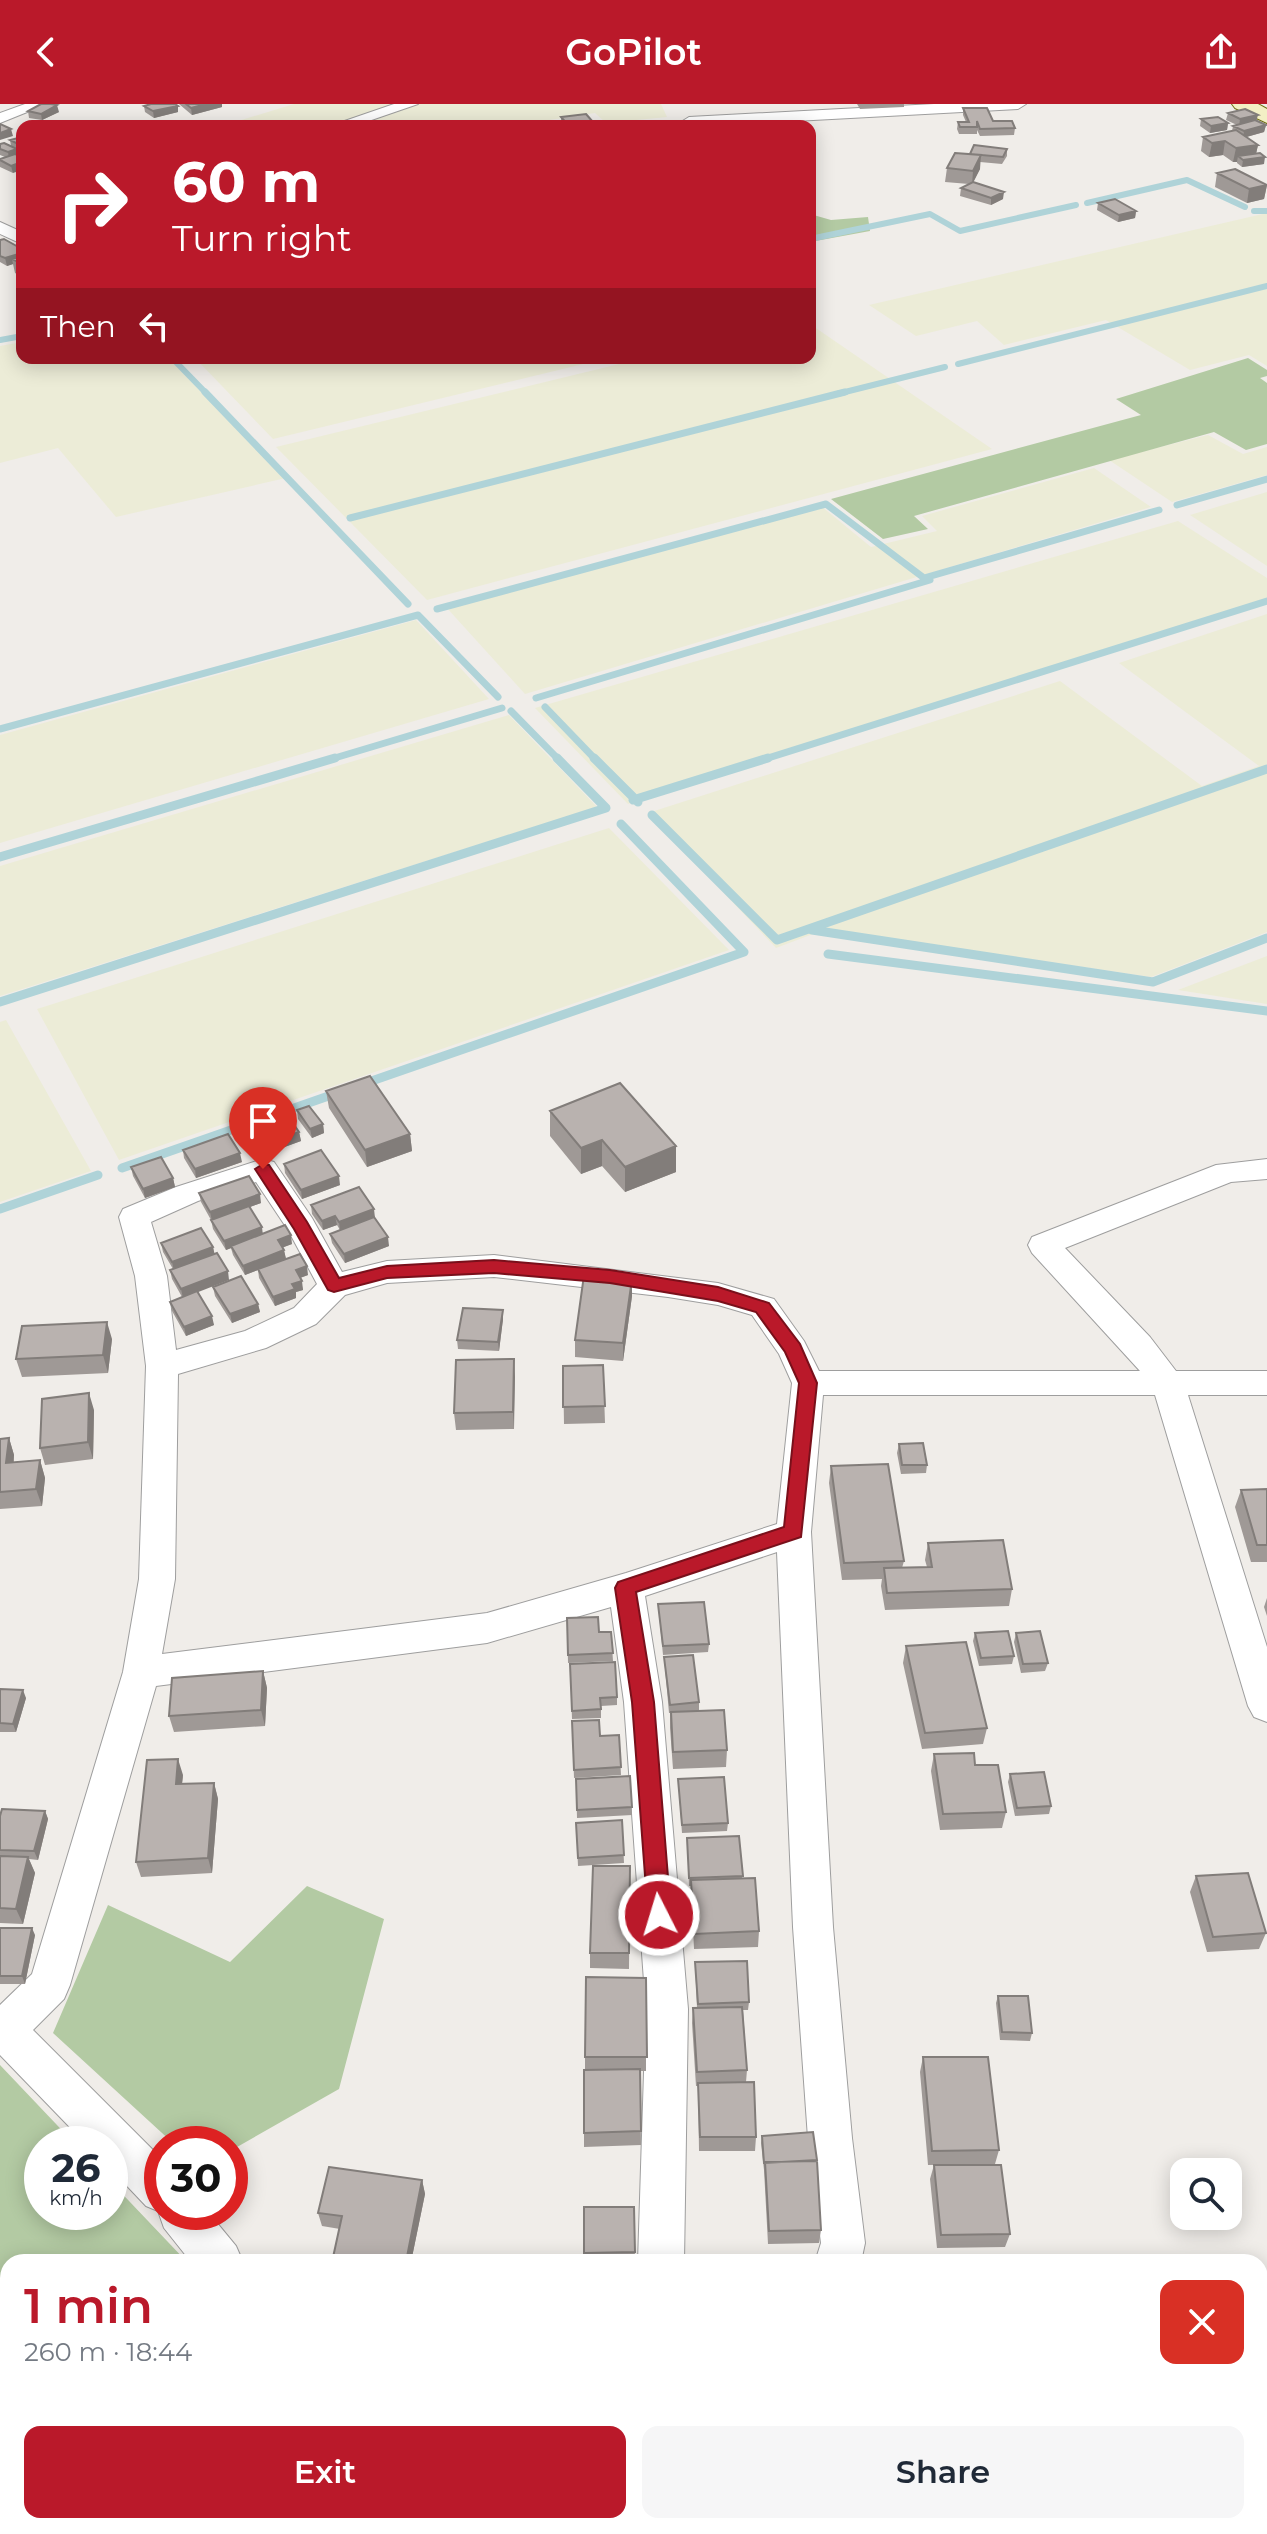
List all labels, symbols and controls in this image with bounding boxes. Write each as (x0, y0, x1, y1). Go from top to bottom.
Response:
icon: back (24, 30, 68, 74)
text: GoPilot (565, 30, 702, 74)
icon: share (1199, 30, 1243, 74)
text: 60 m (172, 148, 320, 216)
icon: right (40, 152, 144, 256)
text: Turn right (172, 216, 352, 260)
icon: left (132, 304, 176, 348)
text: Then (40, 308, 116, 345)
pin (229, 1087, 297, 1169)
icon: arrive (241, 1099, 285, 1143)
position arrow (617, 1873, 701, 1957)
speed limit sign: 30 (144, 2126, 248, 2230)
text: 26 (51, 2143, 101, 2192)
map controls (1170, 2158, 1242, 2230)
button: search (1170, 2158, 1242, 2230)
text: km/h (49, 2186, 103, 2210)
text: 1 min (24, 2277, 153, 2335)
button: close (1160, 2280, 1244, 2364)
text: 260 m · 18:44 (24, 2336, 192, 2368)
button: Exit (24, 2426, 626, 2518)
button: Share (642, 2426, 1244, 2518)

